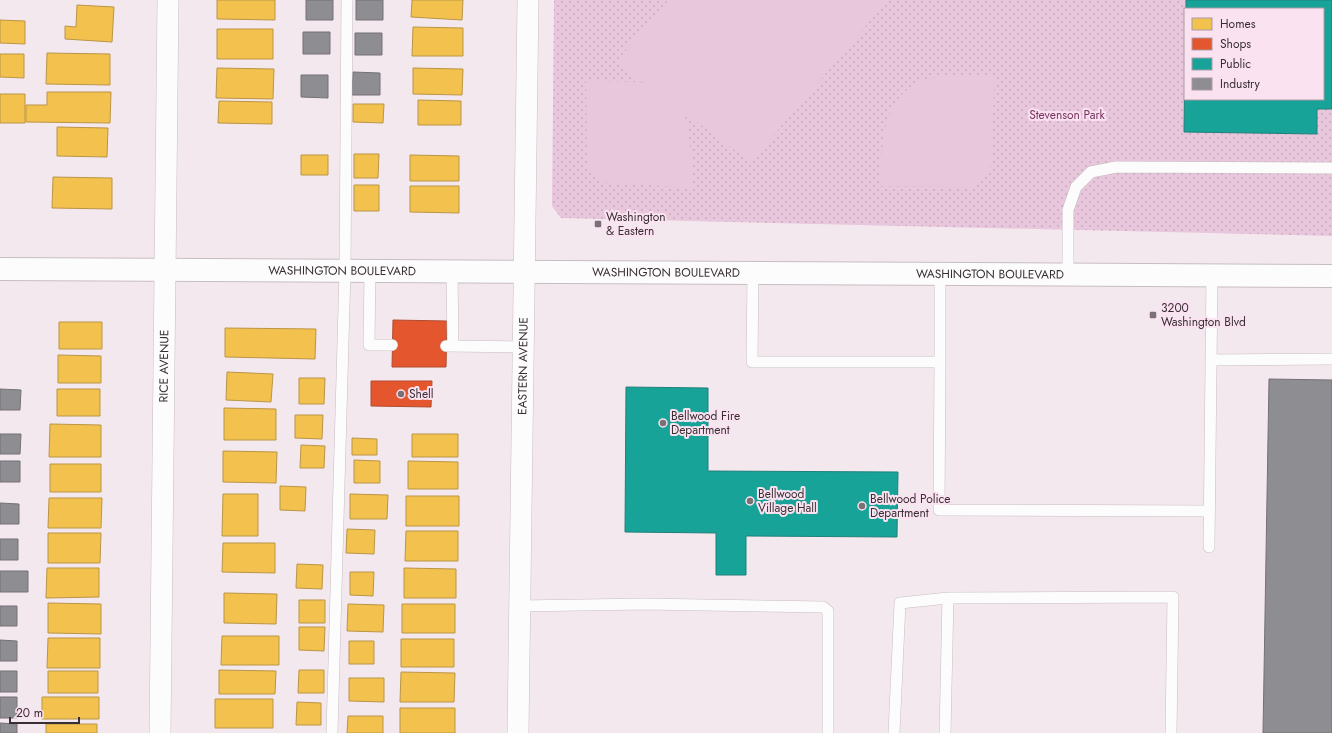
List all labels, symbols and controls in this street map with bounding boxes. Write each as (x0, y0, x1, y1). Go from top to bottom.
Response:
legend (1184, 8, 1324, 100)
text: Homes (1220, 15, 1256, 33)
text: Shops (1220, 35, 1251, 53)
text: Public (1220, 55, 1251, 73)
text: Industry (1220, 75, 1261, 93)
park label: Stevenson Park (1029, 106, 1106, 124)
place label: Washington & Eastern (606, 208, 666, 240)
marker: Washington & Eastern (593, 219, 603, 229)
street label: WASHINGTON BOULEVARD (268, 261, 416, 280)
street label: WASHINGTON BOULEVARD (592, 263, 740, 282)
street label: WASHINGTON BOULEVARD (916, 265, 1064, 284)
place label: 3200 Washington Blvd (1161, 299, 1246, 331)
marker: 3200 Washington Blvd (1148, 310, 1158, 320)
street label: EASTERN AVENUE (513, 317, 533, 415)
street label: RICE AVENUE (155, 330, 173, 403)
place label: Shell (409, 385, 434, 403)
marker: Shell (396, 389, 406, 399)
place label: Bellwood Fire Department (671, 407, 740, 439)
marker: Bellwood Fire Department (658, 418, 668, 428)
place label: Bellwood Village Hall (758, 485, 817, 517)
place label: Bellwood Police Department (870, 490, 951, 522)
marker: Bellwood Village Hall (745, 496, 755, 506)
marker: Bellwood Police Department (857, 501, 867, 511)
scale bar (10, 699, 79, 725)
text: 20 m (16, 704, 43, 722)

